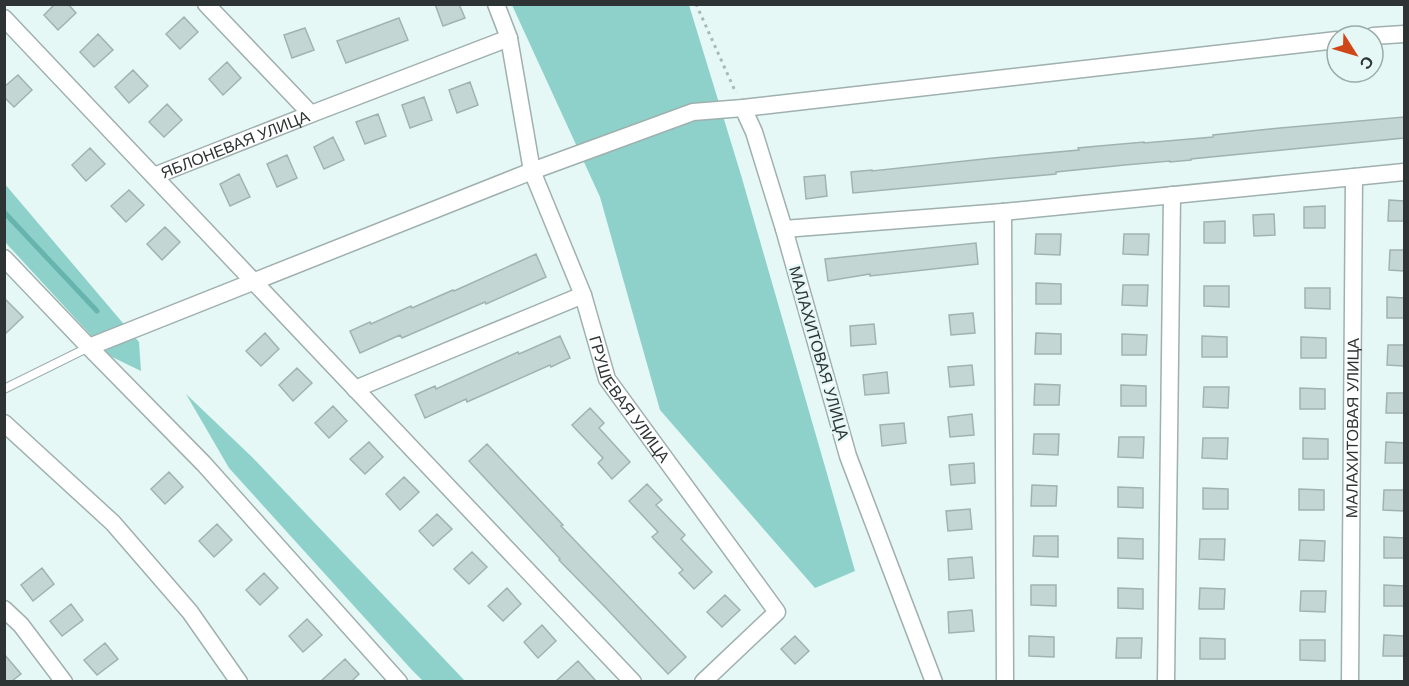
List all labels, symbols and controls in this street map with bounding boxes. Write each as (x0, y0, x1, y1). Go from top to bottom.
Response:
north arrow (1325, 24, 1385, 84)
text: С (1356, 53, 1377, 73)
street label: ЯБЛОНЕВАЯ УЛИЦА (158, 107, 312, 181)
street label: МАЛАХИТОВАЯ УЛИЦА (786, 264, 852, 442)
street label: ГРУШЕВАЯ УЛИЦА (587, 334, 673, 466)
street label: МАЛАХИТОВАЯ УЛИЦА (1343, 338, 1361, 518)

